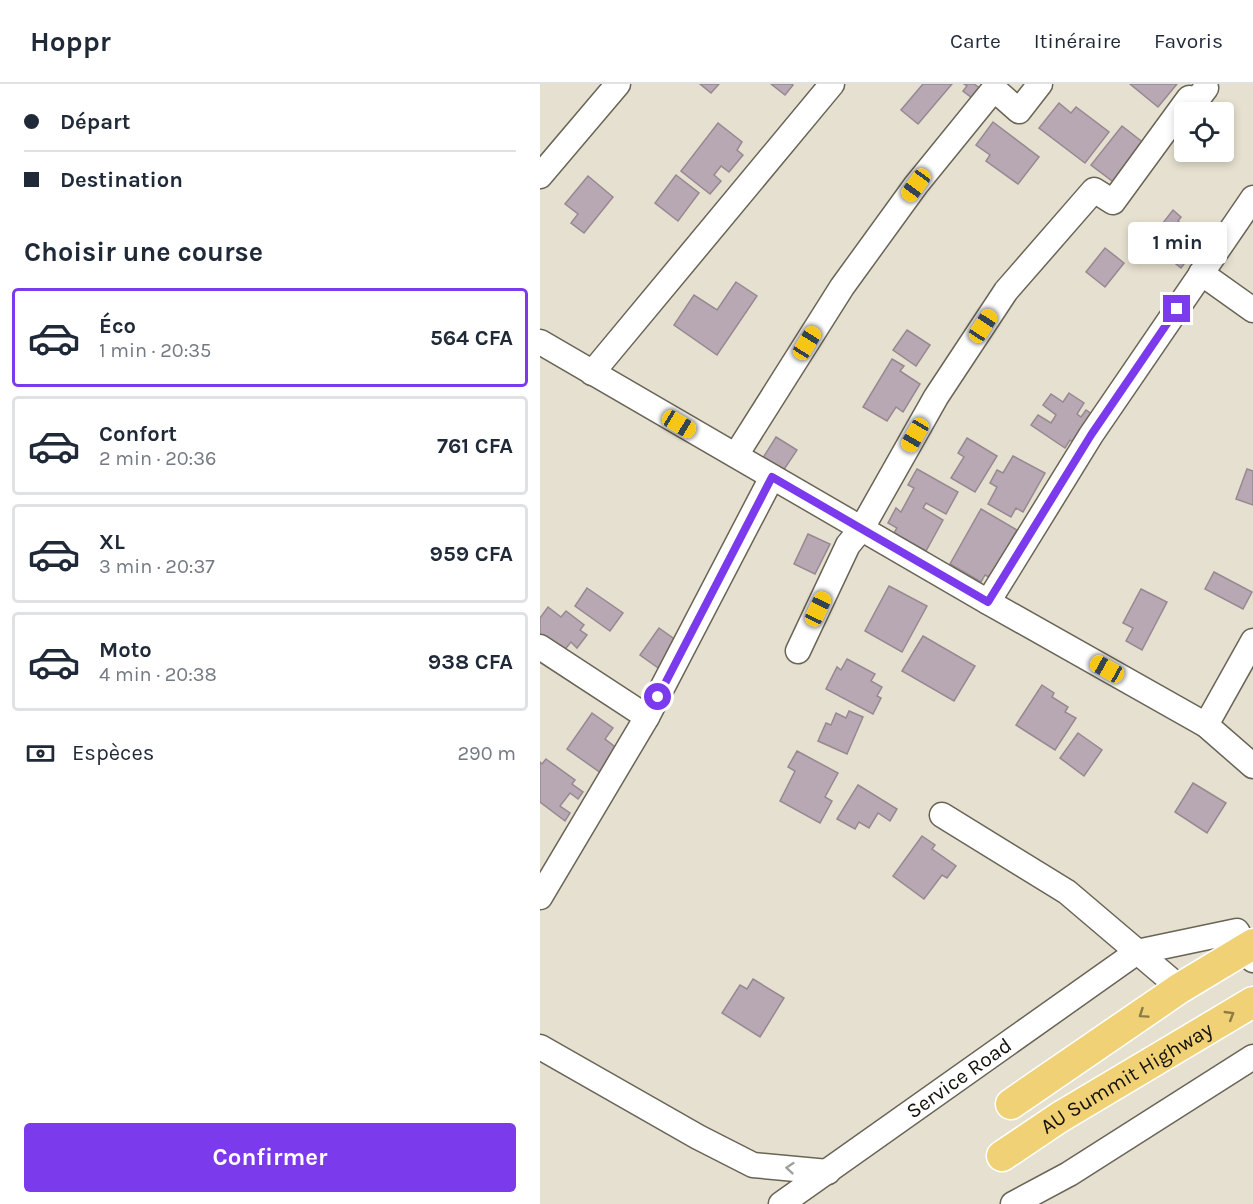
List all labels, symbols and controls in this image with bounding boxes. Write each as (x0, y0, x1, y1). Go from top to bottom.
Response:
text: Hoppr (30, 25, 111, 58)
text: Carte (950, 29, 1001, 53)
text: Itinéraire (1034, 29, 1121, 53)
text: Favoris (1154, 29, 1223, 53)
map controls (1174, 102, 1234, 162)
button: locate (1174, 102, 1234, 162)
text: Départ (60, 109, 130, 135)
car (898, 165, 934, 205)
text: Destination (60, 167, 183, 193)
callout: 1 min (1128, 222, 1226, 264)
text: 1 min (1152, 231, 1203, 254)
text: Choisir une course (24, 236, 263, 268)
route end (1163, 295, 1190, 322)
car (966, 306, 1000, 346)
icon: car (27, 311, 81, 365)
text: Éco (99, 313, 136, 339)
car (790, 323, 824, 363)
text: 564 CFA (430, 325, 513, 351)
text: 1 min · 20:35 (99, 339, 211, 362)
car (659, 407, 699, 441)
car (898, 415, 932, 455)
icon: car (27, 419, 81, 473)
text: Confort (99, 421, 177, 447)
text: 761 CFA (437, 433, 513, 459)
text: 2 min · 20:36 (99, 447, 216, 470)
icon: car (27, 527, 81, 581)
text: XL (99, 529, 125, 555)
text: 959 CFA (430, 541, 513, 567)
text: 3 min · 20:37 (99, 555, 215, 578)
car (802, 589, 834, 629)
icon: car (27, 635, 81, 689)
text: Moto (99, 637, 152, 663)
text: 938 CFA (428, 649, 513, 675)
car (1087, 652, 1127, 686)
text: 4 min · 20:38 (99, 663, 217, 686)
route start (644, 683, 671, 710)
icon: cash (24, 737, 57, 770)
text: Espèces (72, 740, 154, 766)
text: 290 m (457, 742, 516, 765)
one-way arrow (1139, 1007, 1150, 1018)
one-way arrow (1224, 1011, 1234, 1023)
street label: AU Summit Highway (1036, 1017, 1217, 1139)
street label: Service Road (902, 1033, 1016, 1123)
button: Confirmer (24, 1123, 516, 1192)
one-way arrow (786, 1162, 795, 1175)

